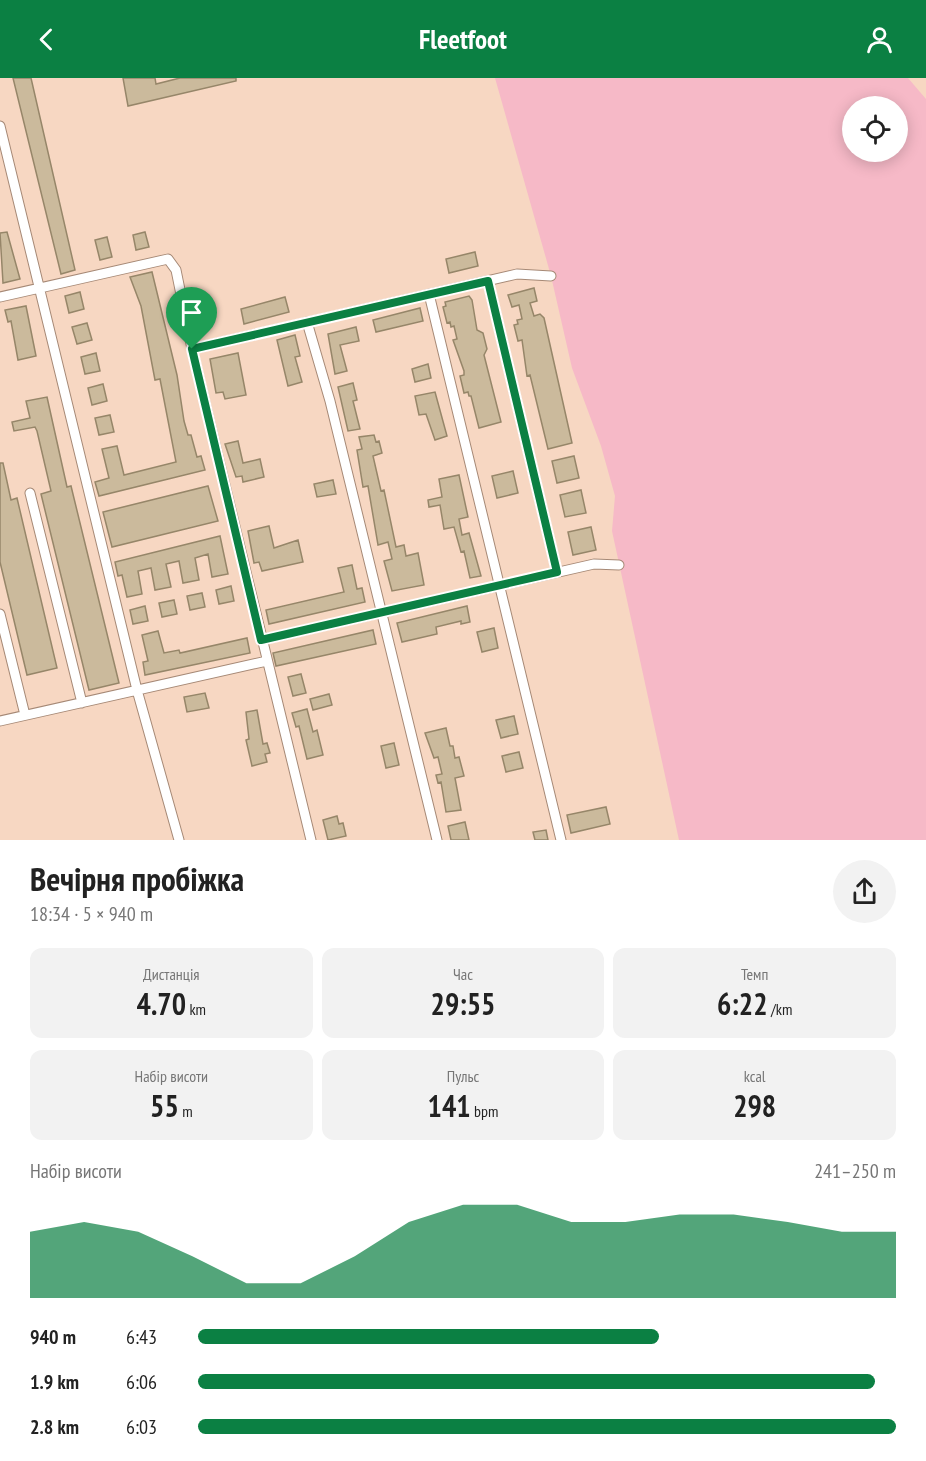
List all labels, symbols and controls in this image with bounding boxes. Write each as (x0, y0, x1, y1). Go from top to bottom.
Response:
text: Fleetfoot (419, 22, 507, 56)
icon: back (30, 23, 63, 56)
icon: person (863, 23, 896, 56)
map controls (842, 96, 908, 162)
button: locate (842, 96, 908, 162)
pin (166, 287, 217, 349)
icon: arrive (175, 296, 208, 329)
text: Вечірня пробіжка (30, 857, 244, 900)
button: share (833, 860, 896, 923)
text: 18:34 · 5 × 940 m (30, 901, 153, 927)
text: Дистанція (143, 964, 200, 984)
text: Час (453, 964, 473, 984)
text: Темп (741, 964, 768, 984)
text: 4.70 (137, 984, 186, 1023)
text: 29:55 (431, 984, 495, 1023)
text: 6:22 (717, 984, 768, 1023)
text: km (186, 999, 206, 1019)
text: /km (768, 999, 792, 1019)
text: Набір висоти (135, 1066, 208, 1086)
text: Пульс (447, 1066, 479, 1086)
text: kcal (744, 1066, 766, 1086)
text: 55 (150, 1086, 179, 1125)
text: 141 (428, 1086, 471, 1125)
text: 298 (733, 1086, 776, 1125)
text: m (179, 1101, 193, 1121)
text: bpm (471, 1101, 498, 1121)
text: Набір висоти (30, 1158, 122, 1184)
text: 241–250 m (814, 1158, 896, 1184)
text: 940 m (30, 1324, 76, 1350)
text: 6:43 (126, 1324, 157, 1350)
text: 1.9 km (30, 1369, 79, 1395)
text: 6:06 (126, 1369, 157, 1395)
text: 2.8 km (30, 1414, 79, 1440)
text: 6:03 (126, 1414, 157, 1440)

